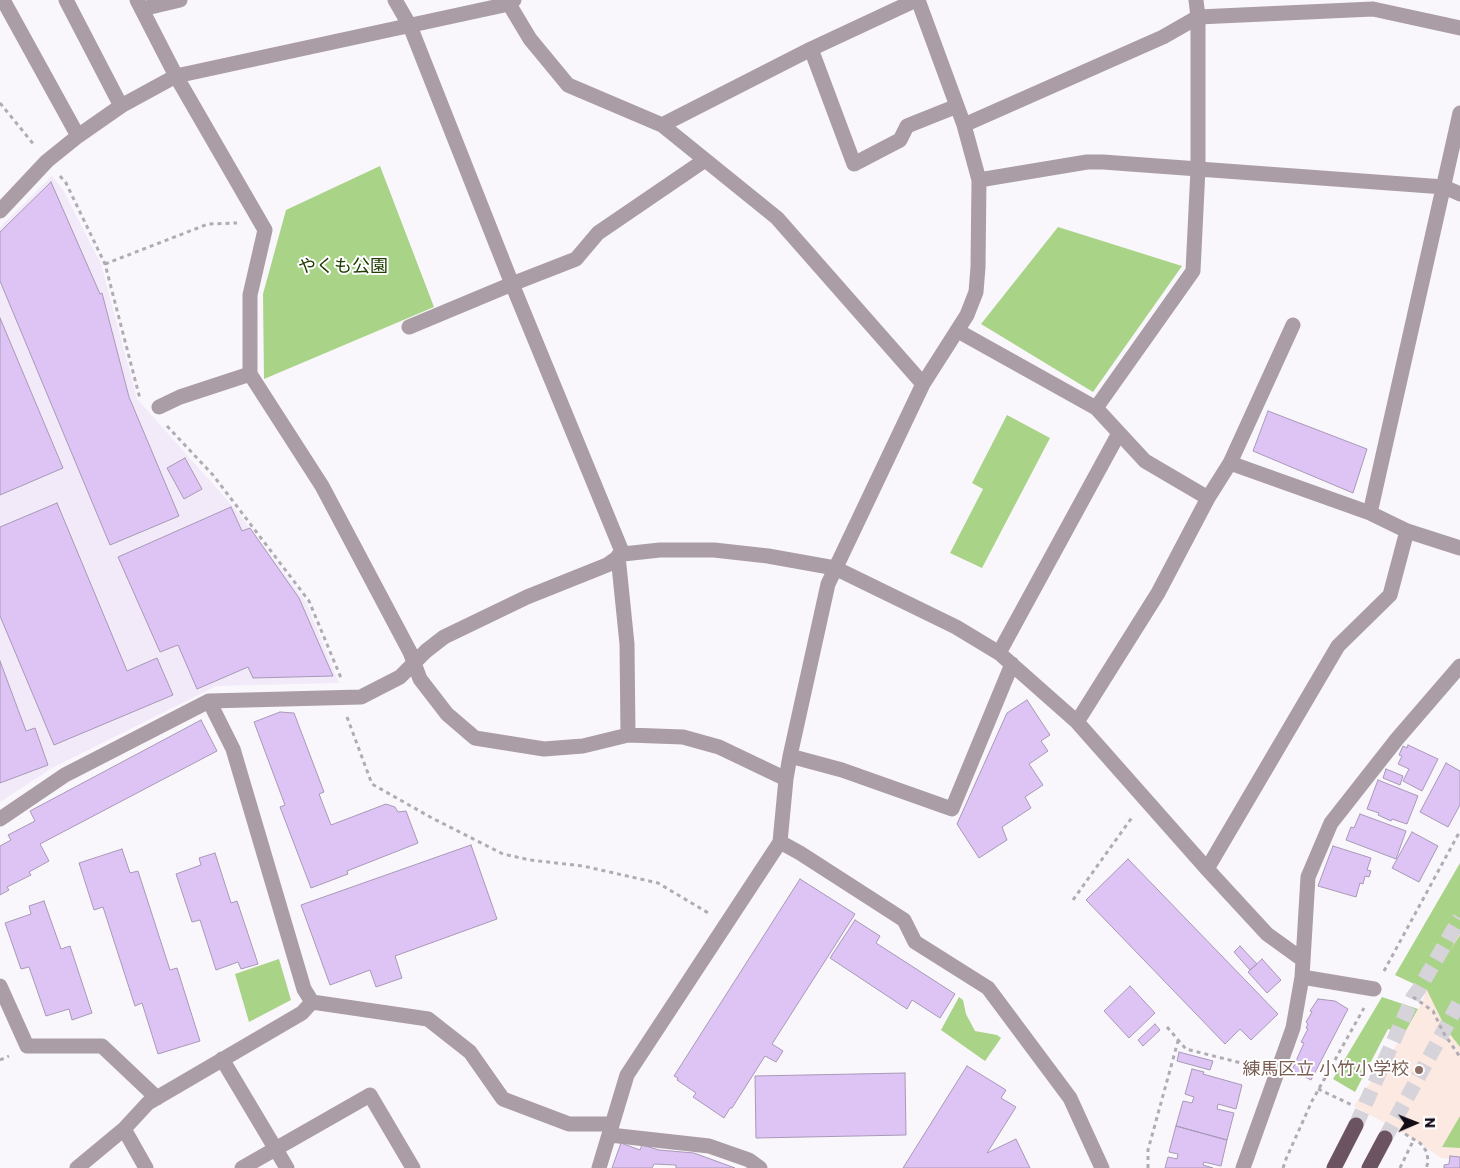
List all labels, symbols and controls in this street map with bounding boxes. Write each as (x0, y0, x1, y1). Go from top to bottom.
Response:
park label: やくも公園 (298, 256, 388, 278)
place label: 練馬区立 小竹小学校 (1242, 1059, 1409, 1081)
marker: 練馬区立 小竹小学校 (1413, 1064, 1425, 1076)
north arrow (1390, 1098, 1440, 1148)
text: N (1420, 1117, 1440, 1128)

